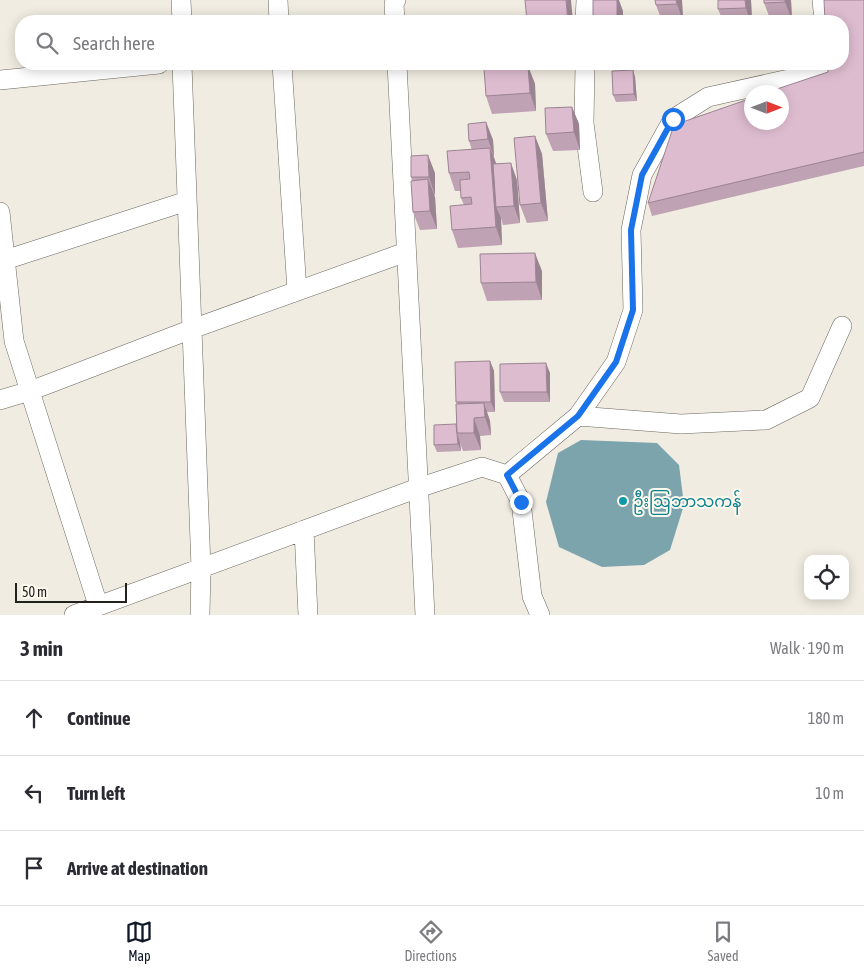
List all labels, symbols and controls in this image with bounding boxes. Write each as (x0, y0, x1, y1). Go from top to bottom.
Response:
search box (15, 15, 849, 70)
icon: search (33, 29, 61, 57)
text: Search here (73, 32, 155, 54)
north arrow (744, 85, 789, 130)
route start (662, 108, 685, 131)
place label: ဦးဩဘာသကန် (633, 490, 741, 515)
route end (510, 491, 533, 514)
marker: ဦးဩဘာသကန် (617, 495, 629, 507)
map controls (804, 555, 849, 600)
button: locate (804, 555, 849, 600)
scale bar (15, 580, 128, 603)
text: 50 m (22, 584, 47, 600)
text: 3 min (20, 636, 63, 660)
text: Walk · 190 m (770, 639, 844, 657)
icon: ahead (20, 704, 48, 732)
text: Continue (67, 707, 131, 729)
text: 180 m (808, 709, 844, 727)
icon: left (20, 779, 48, 807)
text: Turn left (67, 782, 125, 804)
text: 10 m (815, 784, 844, 802)
icon: arrive (20, 854, 48, 882)
text: Arrive at destination (67, 857, 208, 879)
tab: Map (125, 918, 153, 964)
tab: Directions (404, 918, 457, 964)
tab: Saved (708, 918, 739, 964)

